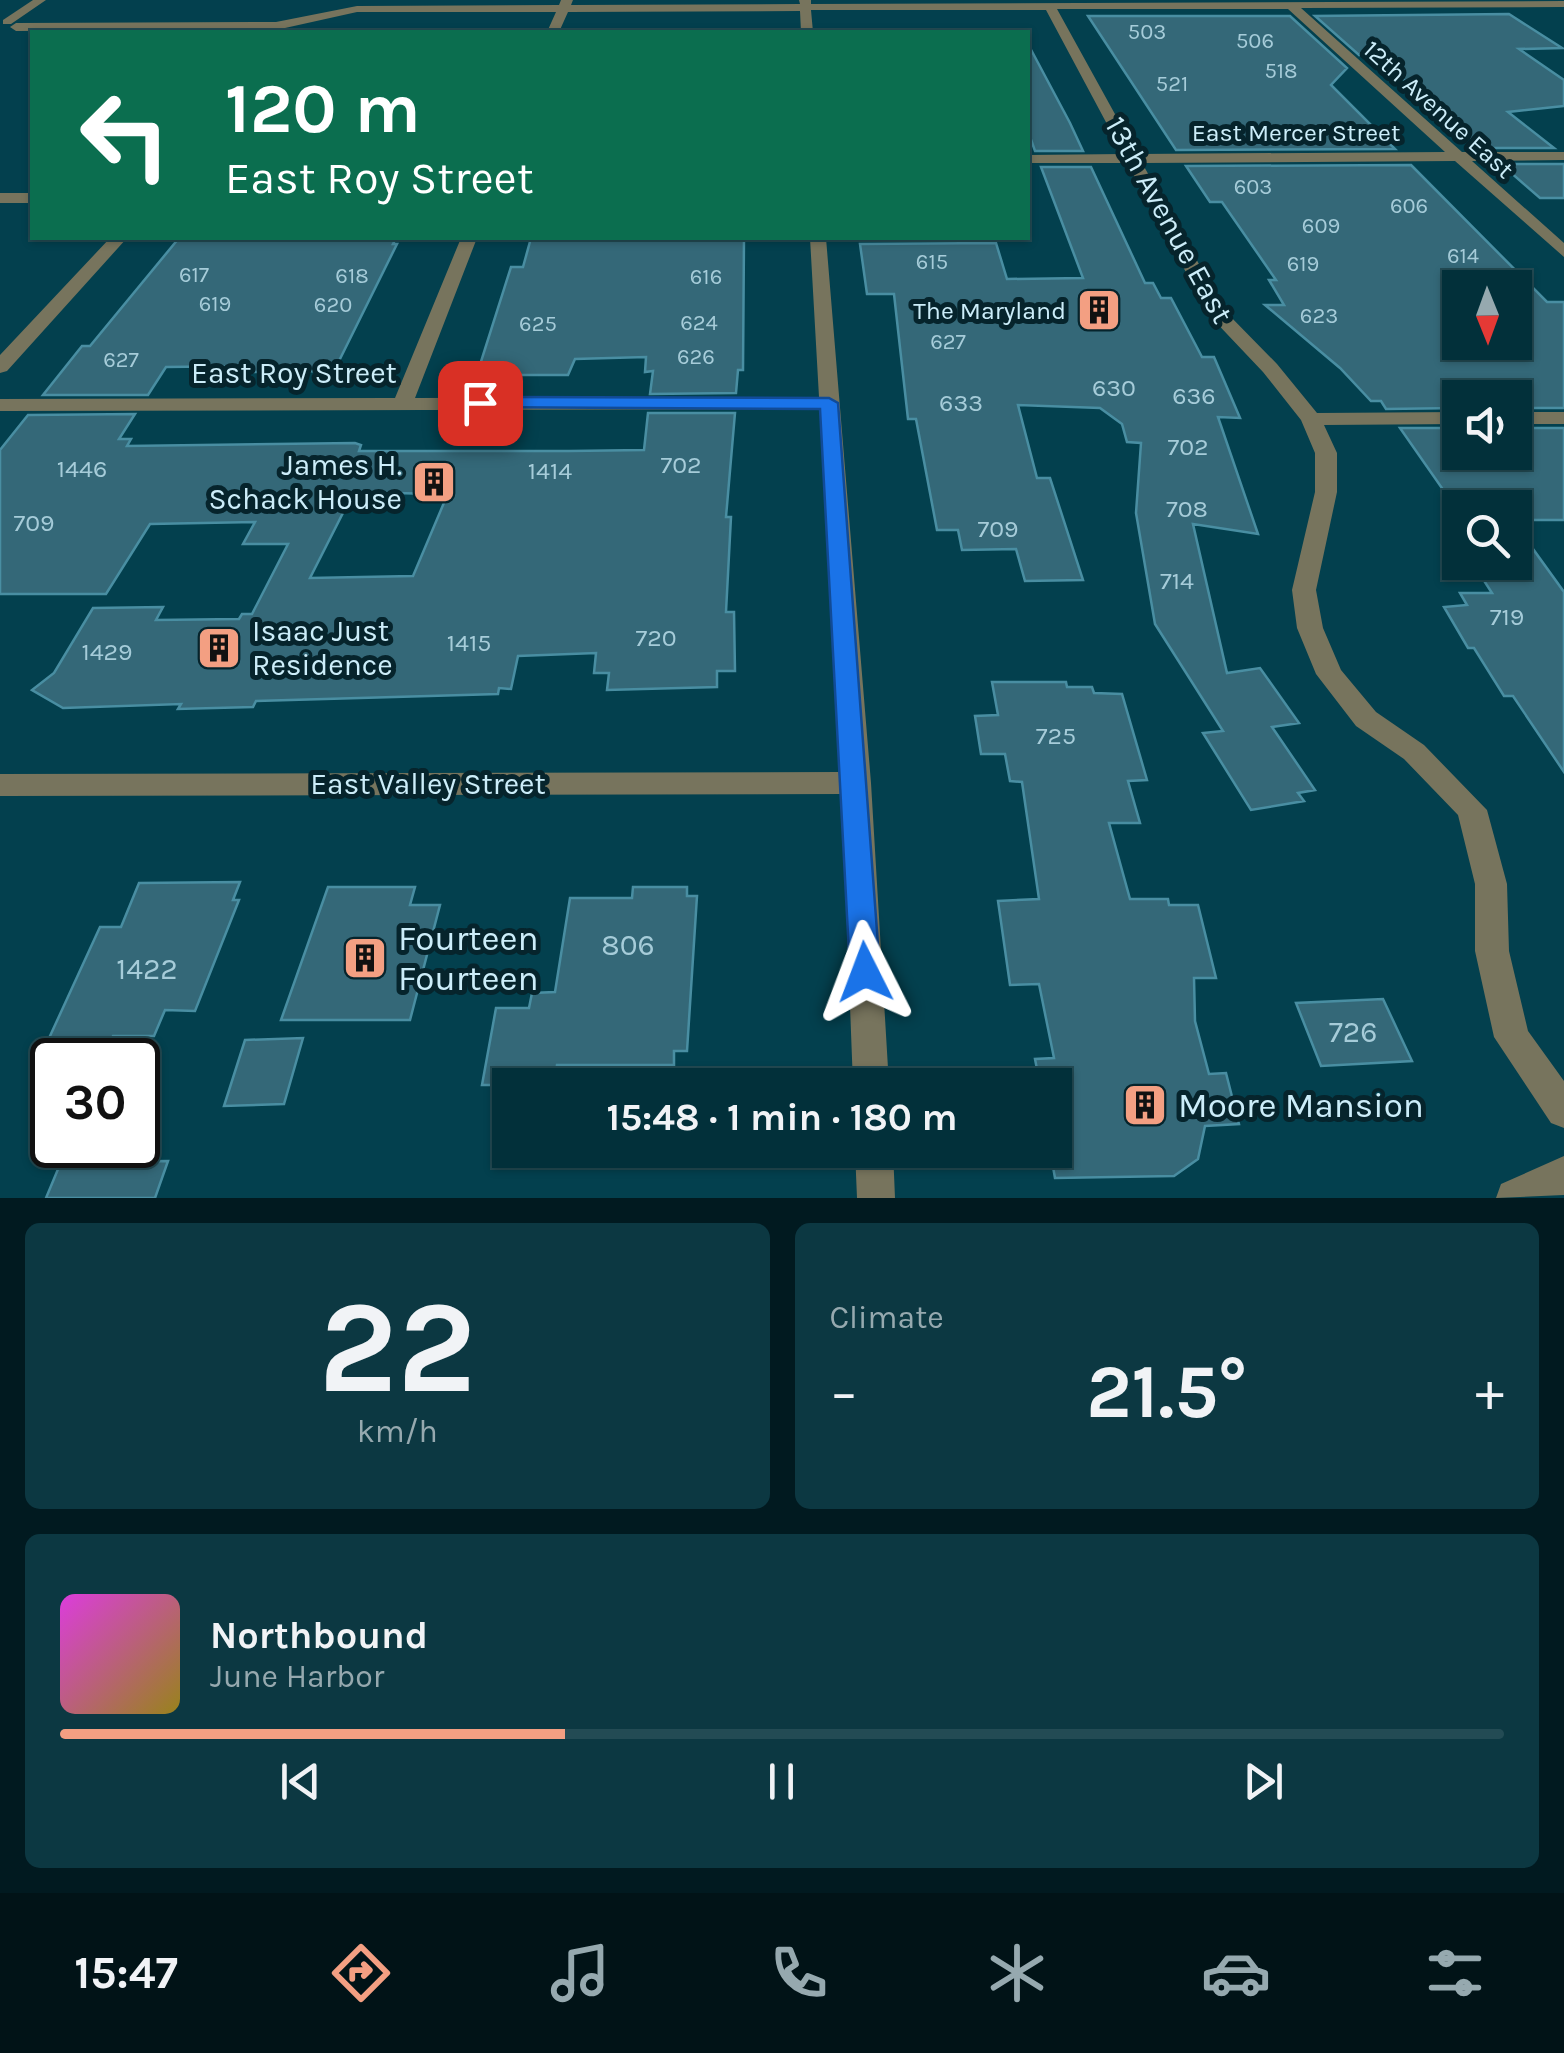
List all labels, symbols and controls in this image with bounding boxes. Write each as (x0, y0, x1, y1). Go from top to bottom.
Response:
house number: 503 (1128, 19, 1166, 45)
house number: 506 (1236, 28, 1274, 54)
street label: 12th Avenue East (1358, 34, 1520, 184)
house number: 518 (1264, 58, 1298, 84)
text: 120 m (225, 68, 421, 150)
icon: left (60, 70, 190, 200)
house number: 521 (1156, 71, 1188, 97)
street label: 13th Avenue East (1097, 111, 1241, 329)
street label: East Mercer Street (1192, 118, 1400, 147)
text: East Roy Street (225, 152, 534, 204)
house number: 603 (1234, 174, 1272, 200)
house number: 606 (1390, 193, 1428, 219)
house number: 609 (1302, 213, 1340, 239)
house number: 614 (1447, 243, 1479, 269)
house number: 615 (916, 249, 948, 275)
house number: 619 (1287, 251, 1319, 277)
house number: 617 (179, 262, 209, 288)
house number: 618 (335, 263, 369, 289)
house number: 616 (690, 264, 722, 290)
north arrow (1442, 270, 1532, 360)
map controls (1442, 270, 1532, 580)
building icon: The Maryland (1076, 287, 1122, 333)
house number: 619 (199, 291, 231, 317)
house number: 620 (314, 292, 352, 318)
place label: The Maryland (913, 296, 1066, 325)
house number: 623 (1300, 303, 1338, 329)
house number: 624 (680, 310, 718, 336)
house number: 625 (519, 311, 557, 337)
house number: 627 (930, 329, 966, 355)
house number: 626 (677, 344, 715, 370)
house number: 627 (103, 347, 139, 373)
street label: East Roy Street (191, 355, 397, 391)
pin (438, 361, 523, 446)
house number: 630 (1092, 373, 1136, 402)
icon: arrive (453, 376, 508, 431)
button: sound (1442, 380, 1532, 470)
house number: 636 (1172, 381, 1216, 410)
house number: 633 (939, 388, 983, 417)
house number: 702 (1167, 432, 1209, 461)
place label: James H. Schack House (208, 447, 402, 517)
house number: 702 (660, 450, 702, 479)
house number: 1446 (57, 454, 107, 483)
house number: 1414 (528, 456, 572, 485)
building icon: James H. Schack House (411, 459, 457, 505)
button: search (1442, 490, 1532, 580)
house number: 708 (1166, 494, 1208, 523)
house number: 709 (13, 508, 55, 537)
house number: 709 (977, 514, 1019, 543)
house number: 714 (1160, 566, 1194, 595)
house number: 719 (1490, 602, 1524, 631)
place label: Isaac Just Residence (252, 613, 393, 683)
house number: 720 (635, 623, 677, 652)
building icon: Isaac Just Residence (196, 625, 242, 671)
house number: 1415 (447, 628, 491, 657)
house number: 1429 (81, 637, 133, 666)
house number: 725 (1036, 721, 1076, 750)
street label: East Valley Street (310, 766, 546, 802)
place label: Fourteen Fourteen (398, 918, 539, 999)
position arrow (813, 920, 917, 1024)
house number: 806 (601, 927, 655, 963)
building icon: Fourteen Fourteen (342, 935, 388, 981)
house number: 1422 (116, 951, 178, 987)
house number: 726 (1329, 1014, 1377, 1050)
speed limit sign: 30 (30, 1038, 160, 1168)
building icon: Moore Mansion (1122, 1082, 1168, 1128)
place label: Moore Mansion (1178, 1085, 1424, 1126)
text: 15:48 · 1 min · 180 m (606, 1095, 958, 1140)
text: 22 (319, 1272, 476, 1424)
text: Climate (830, 1299, 944, 1336)
text: 21.5° (1086, 1348, 1247, 1436)
text: − (830, 1360, 858, 1424)
text: + (1475, 1360, 1504, 1424)
text: km/h (357, 1413, 438, 1450)
text: Northbound (210, 1613, 428, 1658)
text: June Harbor (210, 1658, 384, 1695)
icon: previous (273, 1754, 328, 1809)
icon: pause (754, 1754, 809, 1809)
icon: next (1236, 1754, 1291, 1809)
icon: directions (326, 1938, 396, 2008)
icon: music (545, 1938, 615, 2008)
icon: phone (764, 1938, 834, 2008)
icon: climate (982, 1938, 1052, 2008)
icon: car (1201, 1938, 1271, 2008)
icon: filters (1420, 1938, 1490, 2008)
text: 15:47 (74, 1947, 178, 1999)

